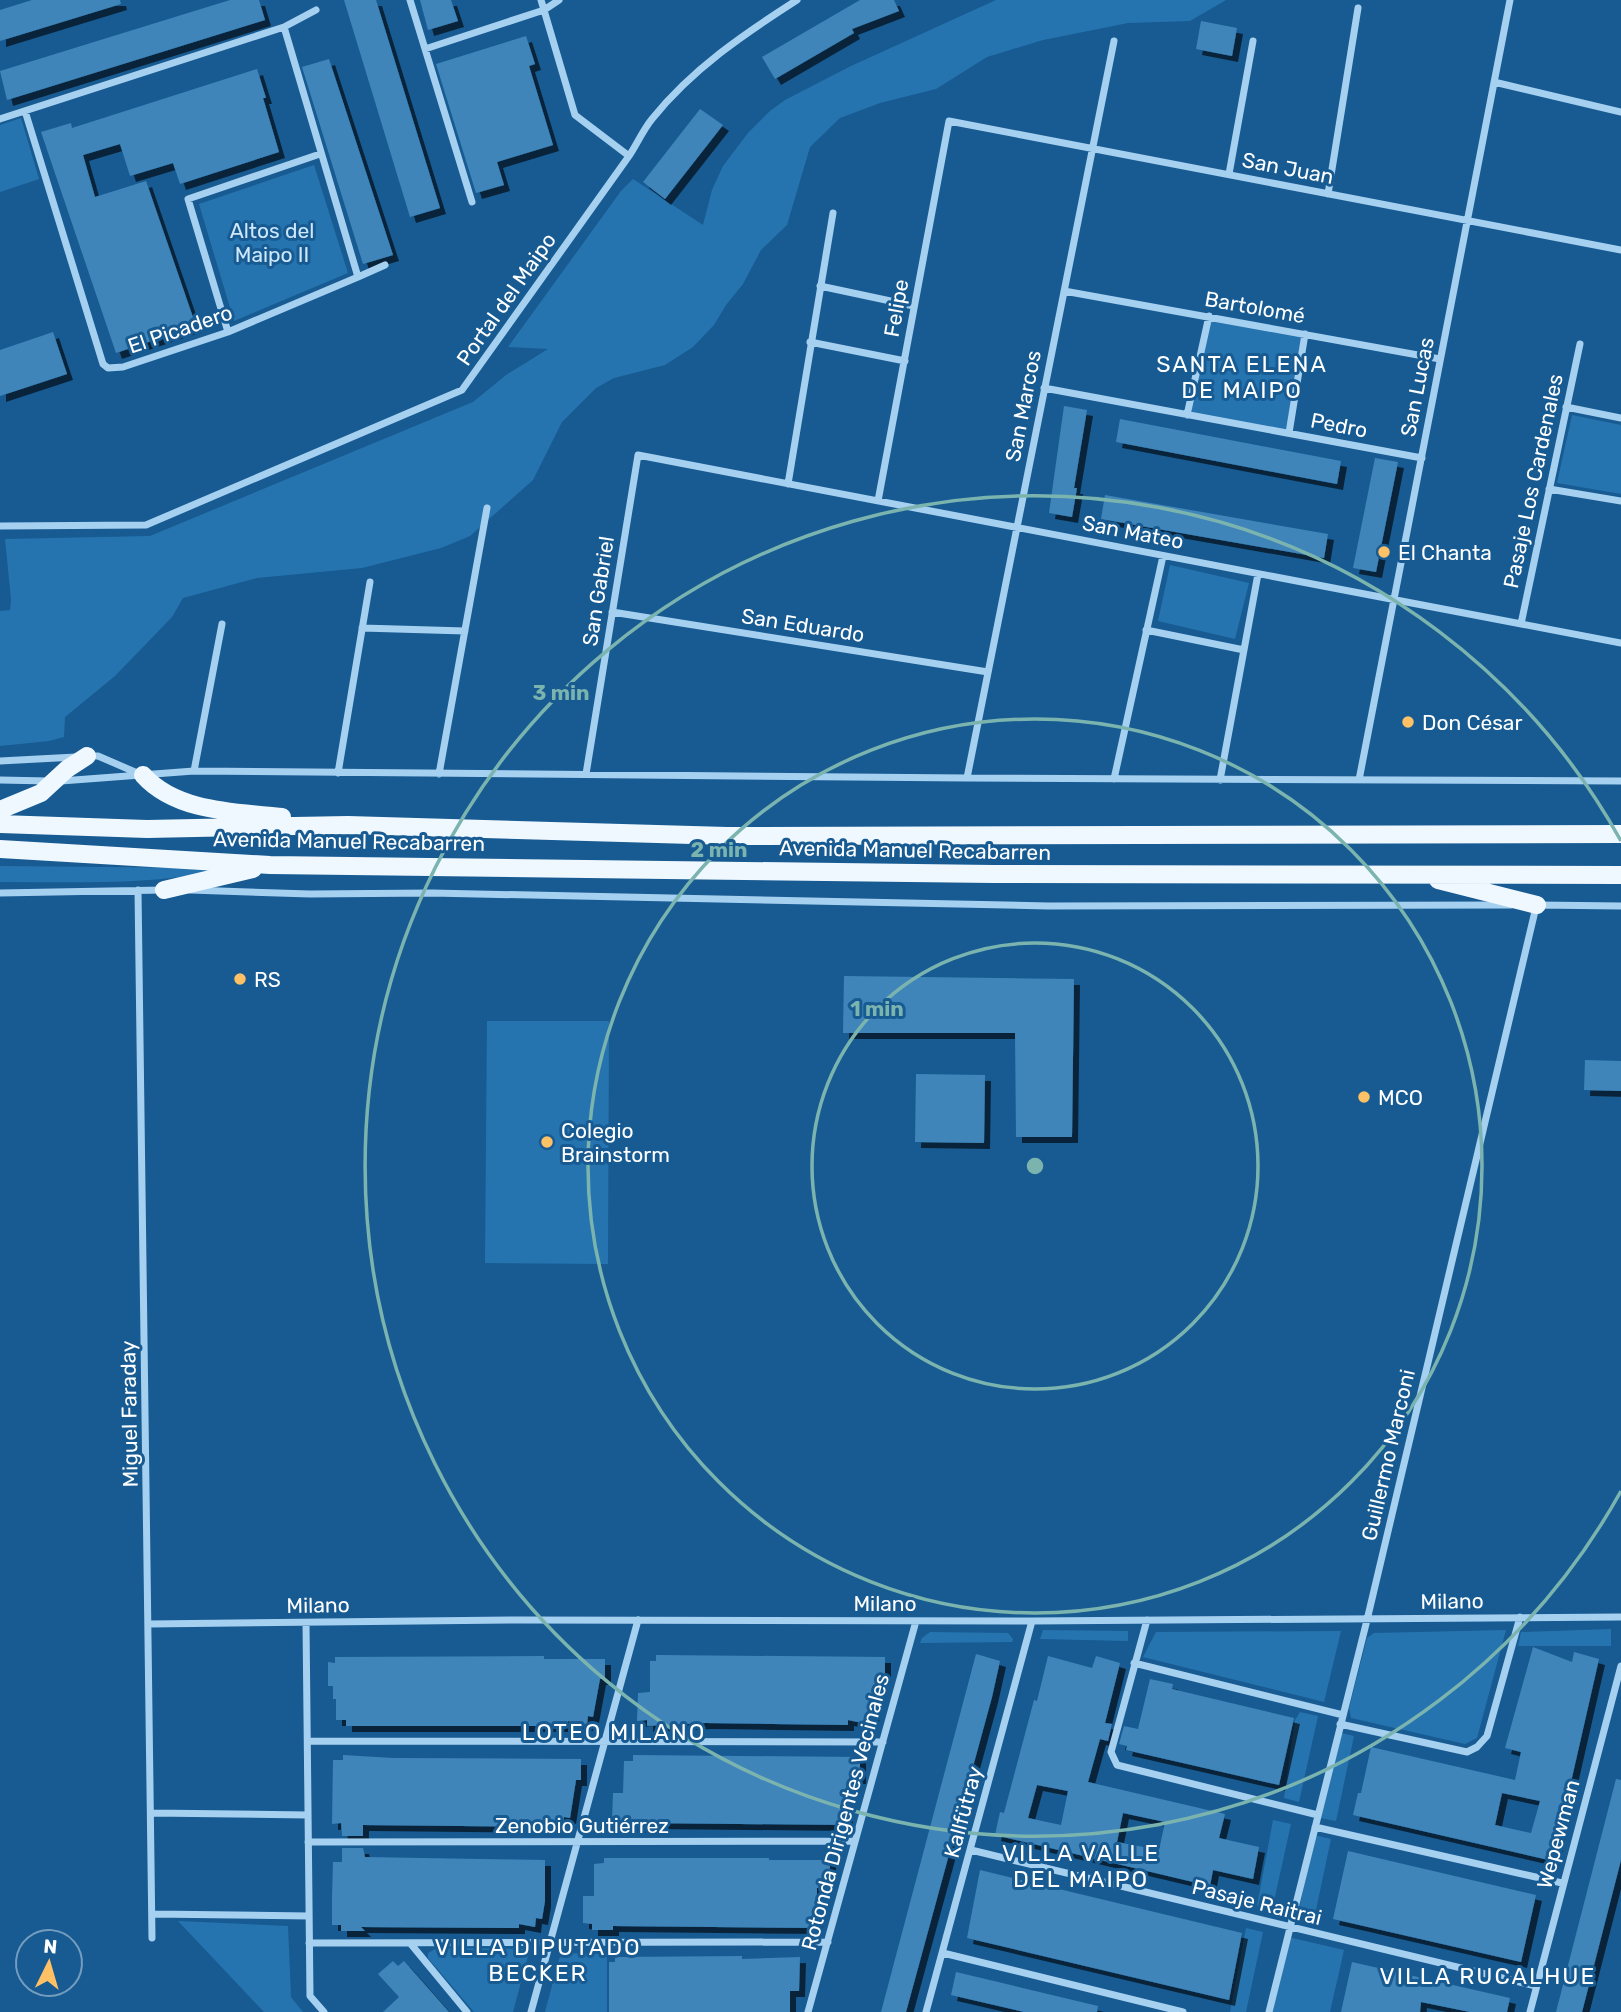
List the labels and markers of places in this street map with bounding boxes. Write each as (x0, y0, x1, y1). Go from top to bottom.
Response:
place label: El Chanta (1398, 540, 1492, 565)
marker: El Chanta (1376, 544, 1392, 560)
place label: Don César (1422, 710, 1522, 735)
marker: Don César (1400, 714, 1416, 730)
place label: RS (254, 967, 281, 992)
marker: RS (232, 971, 248, 987)
place label: MCO (1378, 1085, 1423, 1110)
marker: MCO (1356, 1089, 1372, 1105)
place label: Colegio Brainstorm (561, 1118, 670, 1167)
marker: Colegio Brainstorm (539, 1134, 555, 1150)
centre of rings (1023, 1154, 1047, 1178)

